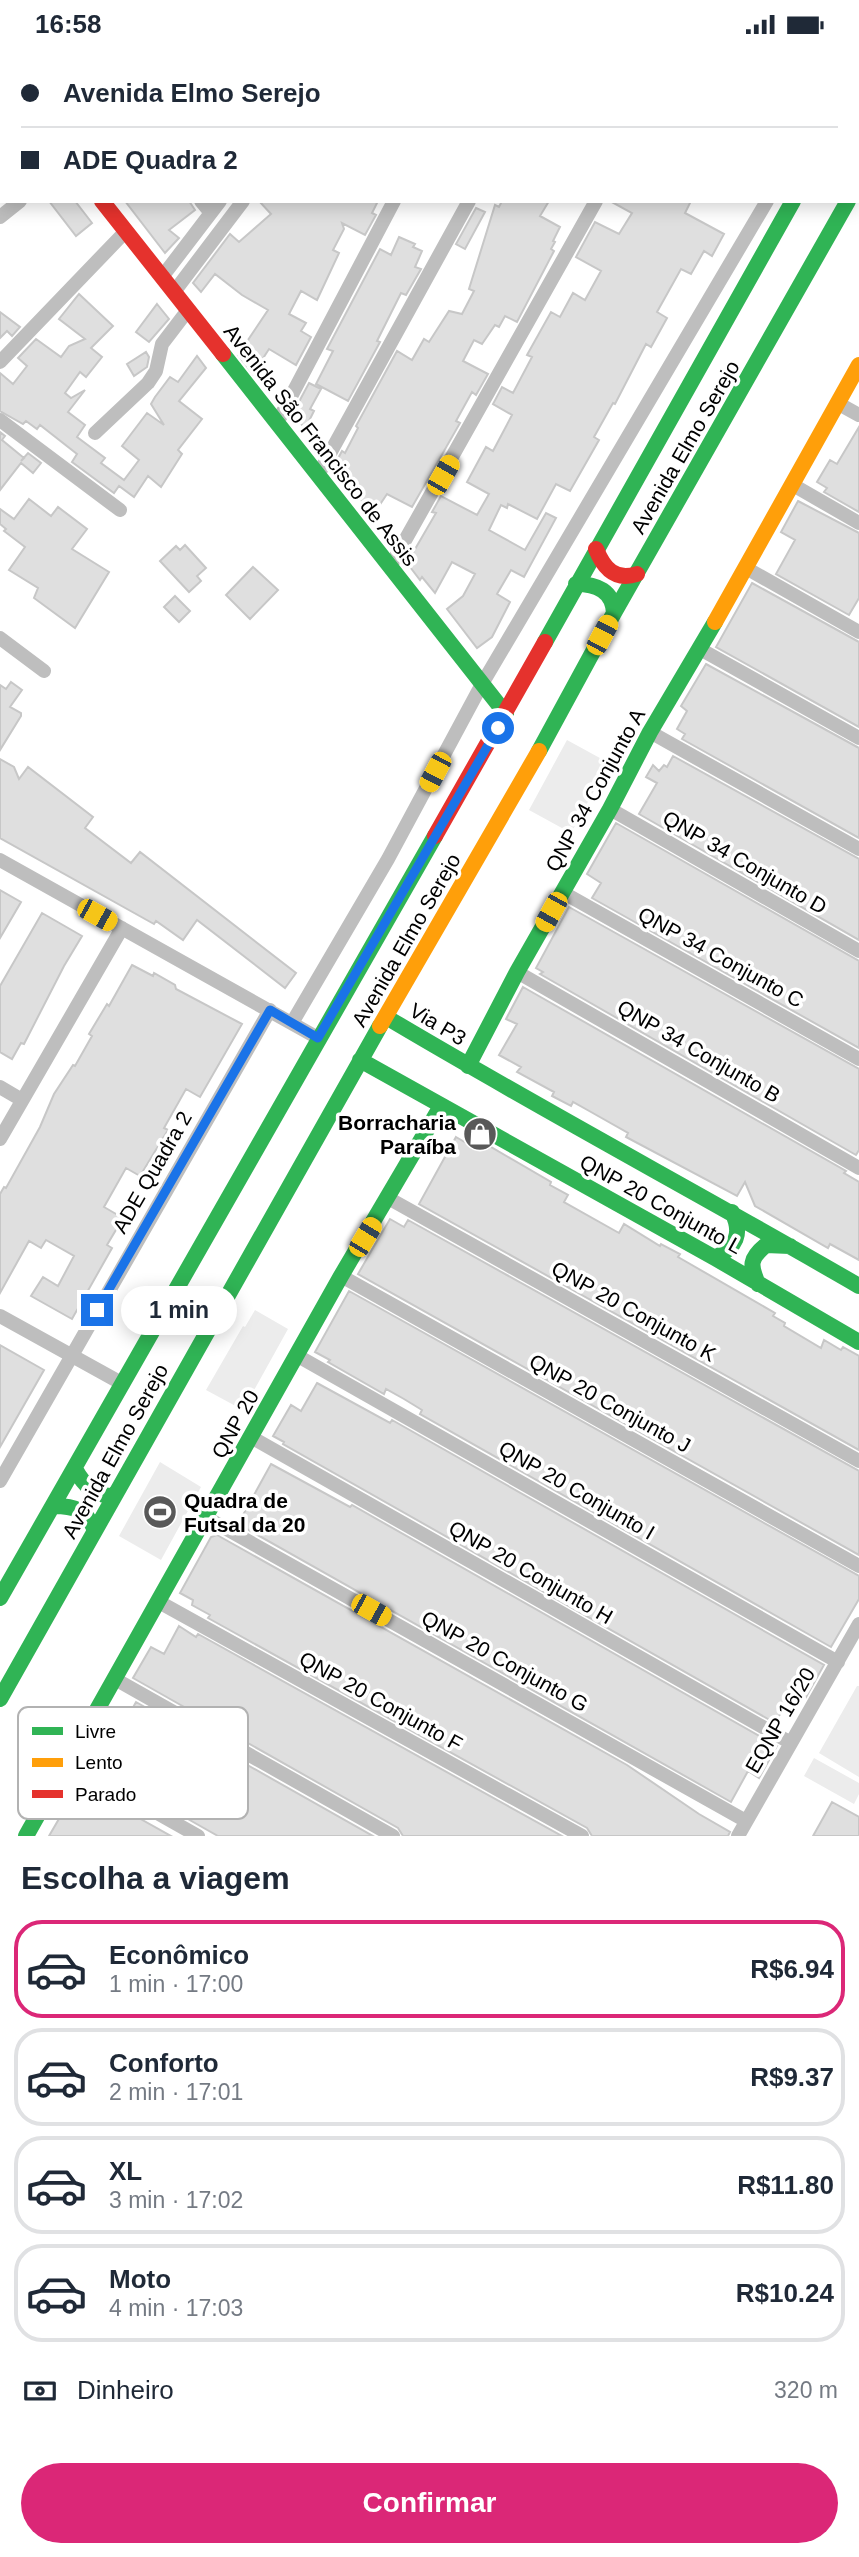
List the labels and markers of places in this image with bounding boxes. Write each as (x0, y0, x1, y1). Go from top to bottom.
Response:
place label: Borracharia Paraíba (338, 1111, 456, 1158)
shop icon: Borracharia Paraíba (461, 1115, 499, 1153)
place label: Quadra de Futsal da 20 (184, 1489, 305, 1536)
sports icon: Quadra de Futsal da 20 (141, 1493, 179, 1531)

